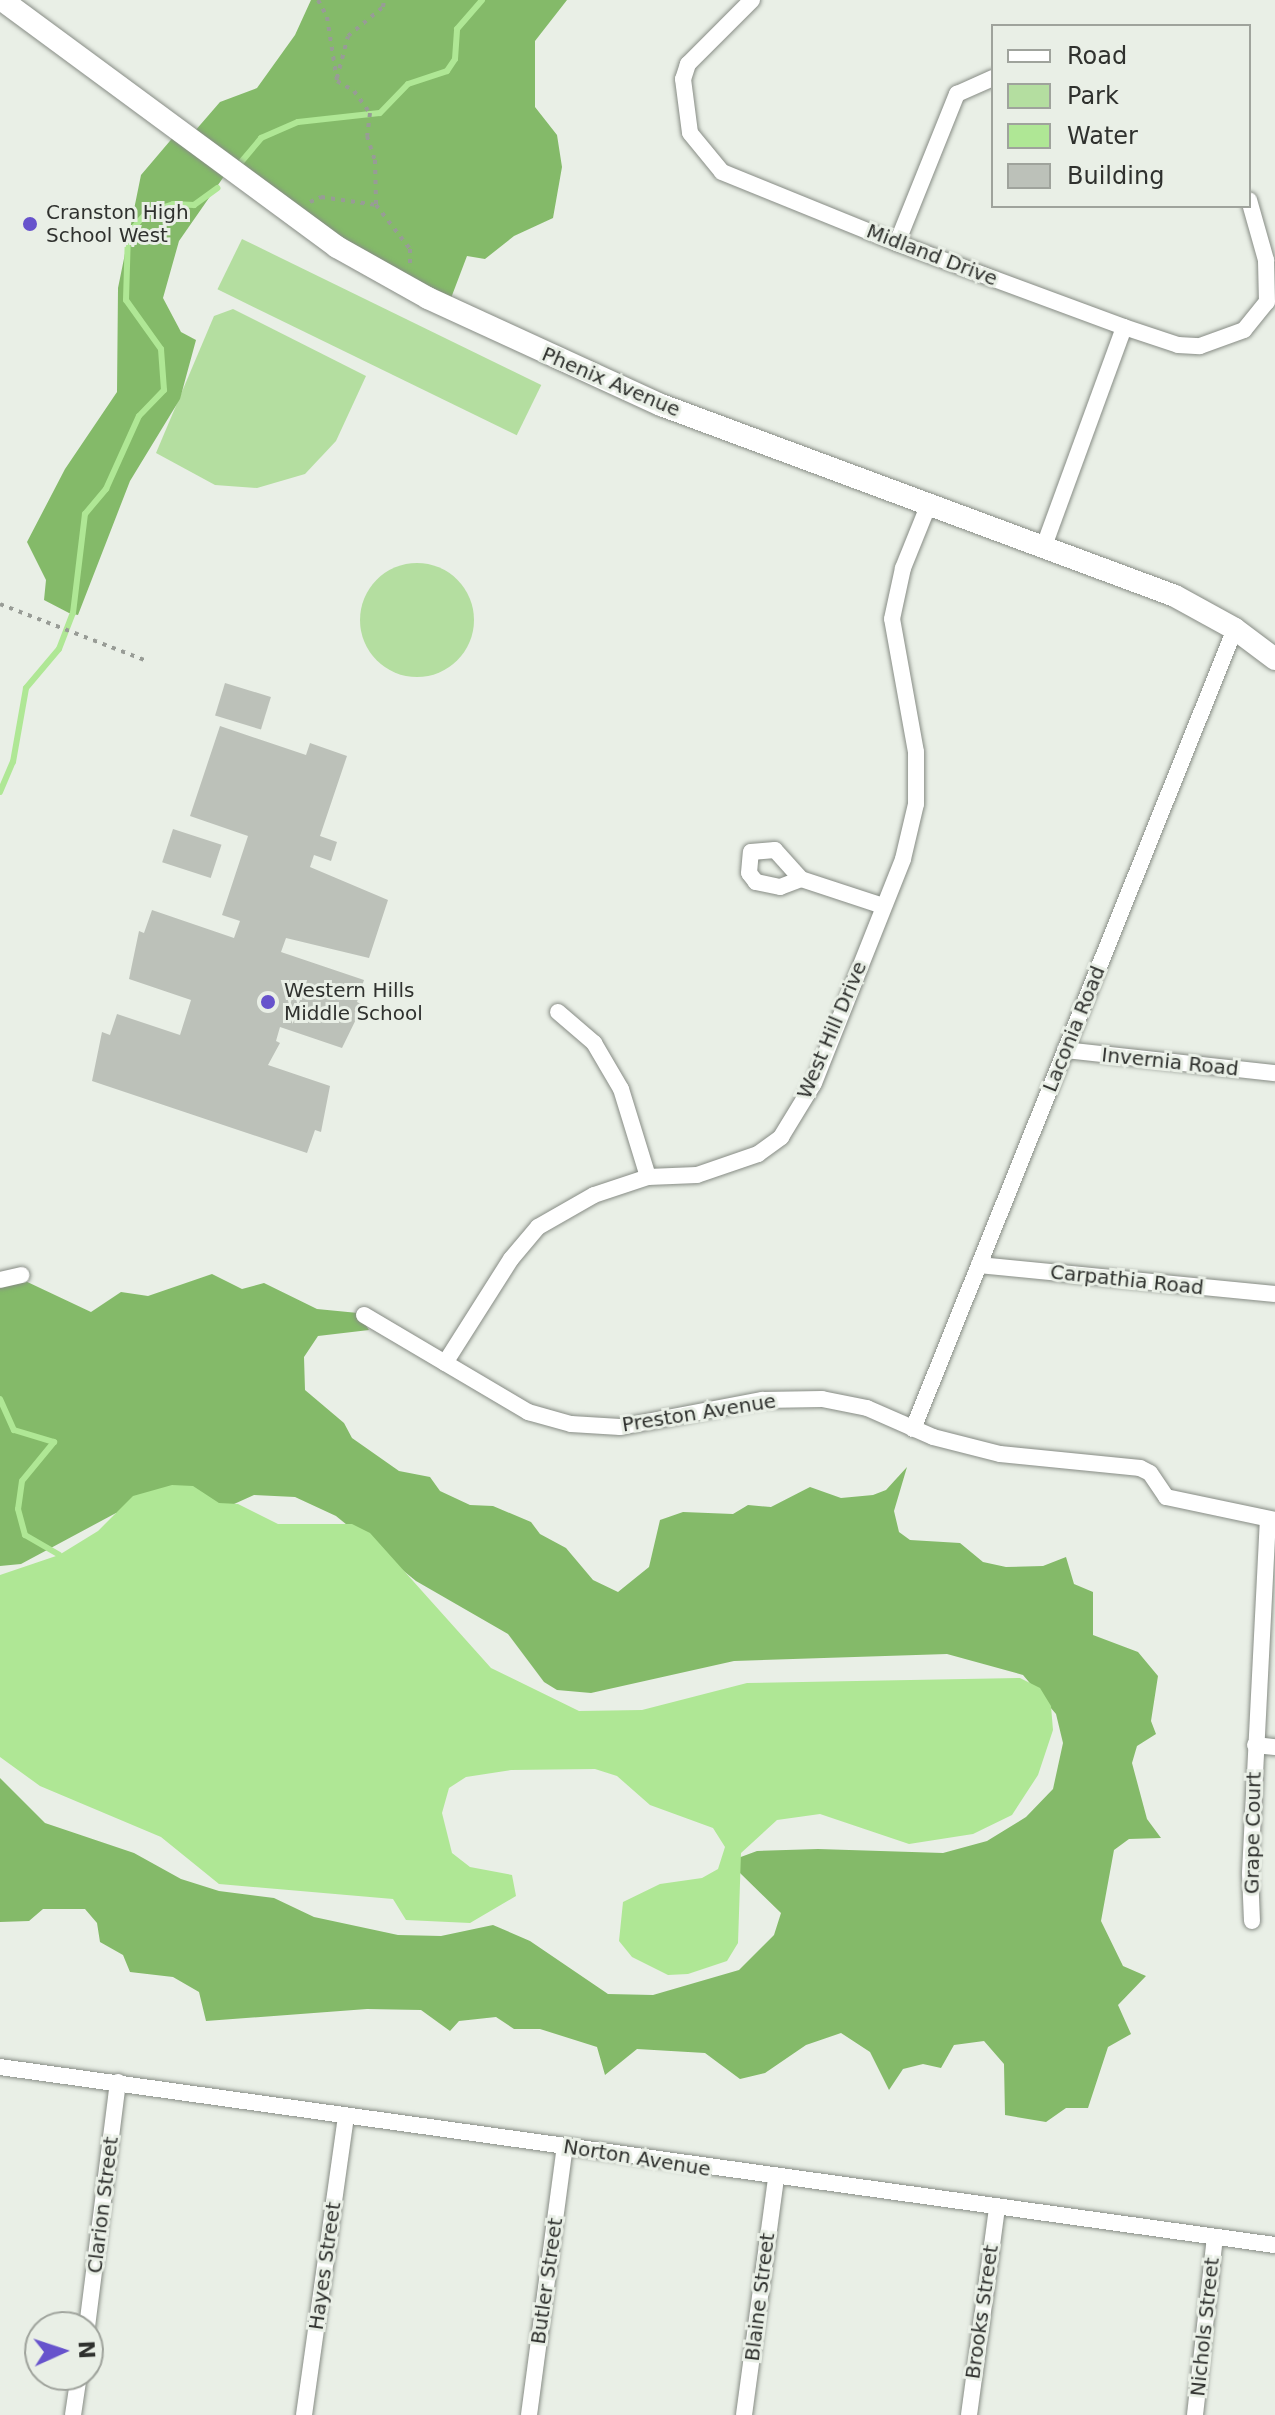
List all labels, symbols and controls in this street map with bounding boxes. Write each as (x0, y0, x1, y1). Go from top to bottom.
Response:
legend (991, 24, 1251, 208)
text: Road (1067, 42, 1127, 70)
text: Park (1067, 82, 1119, 110)
text: Water (1067, 122, 1138, 150)
text: Building (1067, 162, 1164, 190)
place label: Cranston High School West (46, 200, 189, 247)
marker: Cranston High School West (21, 215, 39, 233)
street label: Midland Drive (863, 219, 1001, 291)
street label: Phenix Avenue (538, 342, 684, 422)
street label: West Hill Drive (792, 958, 872, 1102)
street label: Laconia Road (1038, 963, 1110, 1095)
place label: Western Hills Middle School (284, 978, 423, 1025)
marker: Western Hills Middle School (259, 993, 277, 1011)
street label: Invernia Road (1100, 1043, 1240, 1081)
street label: Carpathia Road (1049, 1260, 1205, 1300)
street label: Preston Avenue (620, 1389, 778, 1437)
street label: Grape Court (1240, 1772, 1266, 1894)
street label: Clarion Street (83, 2135, 123, 2275)
street label: Norton Avenue (562, 2135, 712, 2181)
street label: Hayes Street (304, 2200, 346, 2332)
street label: Butler Street (526, 2216, 568, 2346)
street label: Blaine Street (740, 2231, 780, 2363)
street label: Brooks Street (961, 2243, 1003, 2381)
street label: Nichols Street (1186, 2256, 1224, 2398)
north arrow (24, 2311, 104, 2391)
text: N (74, 2340, 99, 2360)

